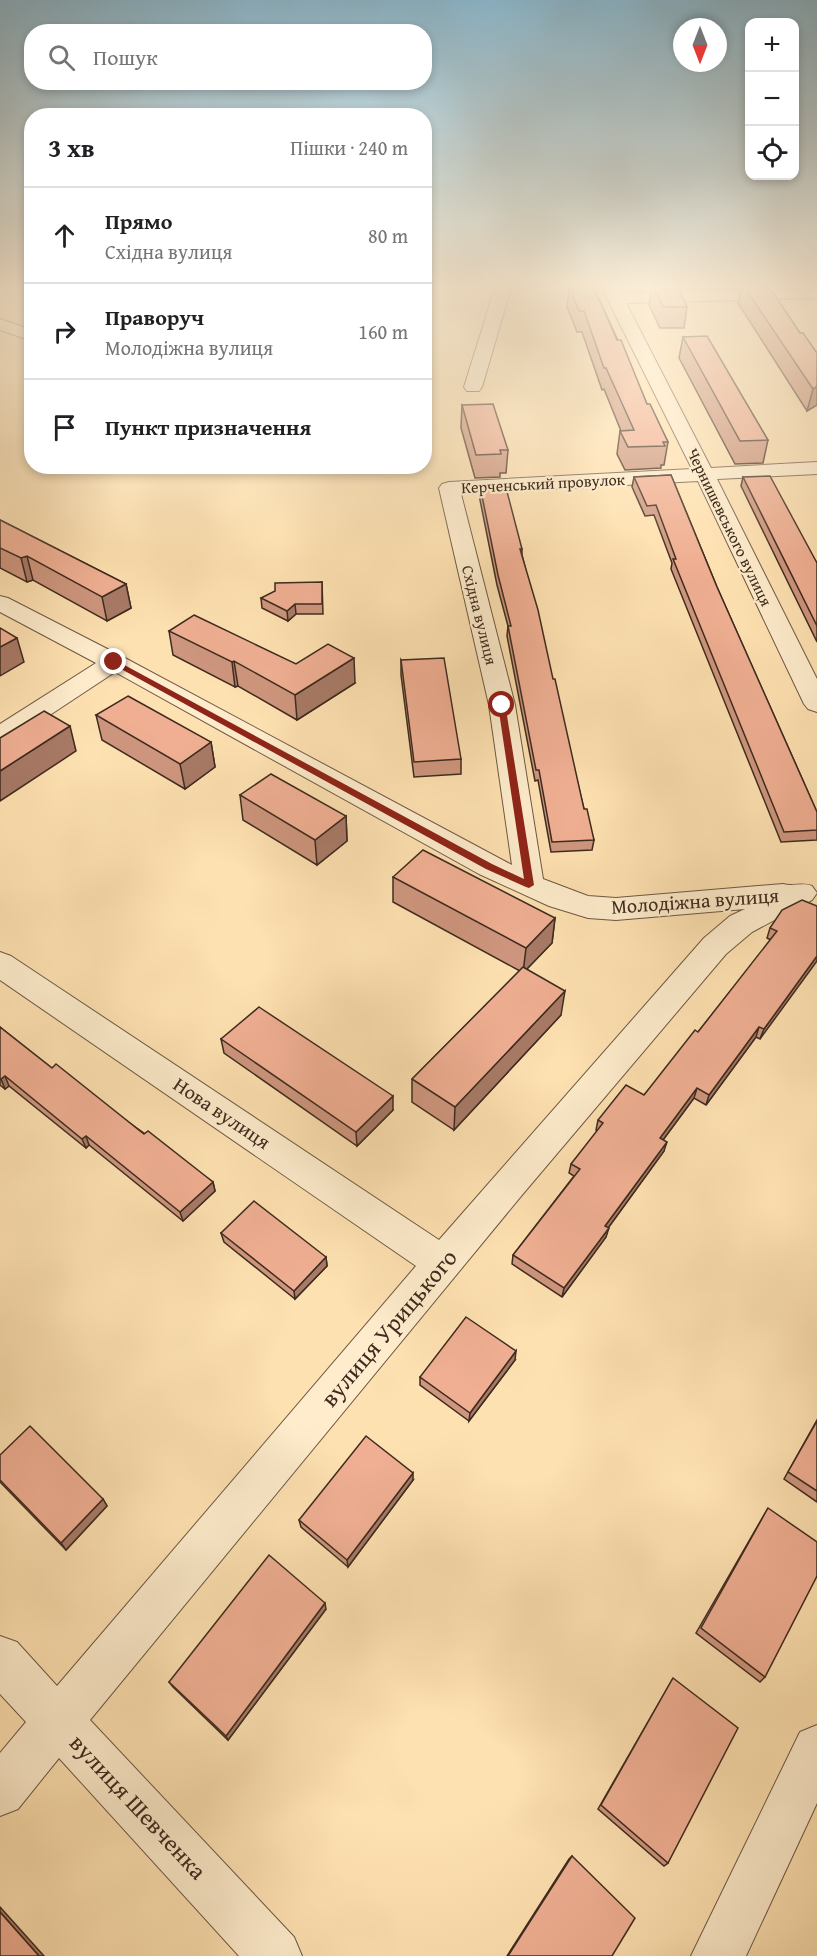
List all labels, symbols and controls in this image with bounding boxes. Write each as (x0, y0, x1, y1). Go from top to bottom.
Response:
north arrow (673, 18, 727, 72)
map controls (745, 18, 799, 180)
button: + (745, 18, 799, 72)
search box (24, 24, 432, 90)
icon: search (45, 41, 78, 74)
text: Пошук (93, 41, 158, 73)
button: − (745, 72, 799, 126)
button: locate (745, 126, 799, 180)
text: 3 хв (48, 128, 95, 167)
text: Пішки · 240 m (290, 133, 408, 162)
text: Прямо (105, 205, 172, 237)
icon: ahead (48, 219, 81, 252)
text: 80 m (368, 221, 408, 250)
text: Східна вулиця (105, 237, 232, 266)
text: Праворуч (105, 301, 204, 333)
icon: right (48, 315, 81, 348)
text: 160 m (358, 317, 408, 346)
text: Молодіжна вулиця (105, 333, 273, 362)
icon: arrive (48, 411, 81, 444)
text: Пункт призначення (105, 411, 311, 443)
street label: Чернишевського вулиця (681, 444, 779, 610)
street label: Керченський провулок (460, 467, 626, 499)
street label: Східна вулиця (456, 563, 504, 667)
route end (100, 648, 126, 674)
route start (488, 691, 514, 717)
street label: Молодіжна вулиця (610, 880, 780, 921)
street label: Нова вулиця (168, 1069, 277, 1156)
street label: вулиця Урицького (312, 1241, 465, 1414)
street label: вулиця Шевченка (62, 1726, 216, 1888)

